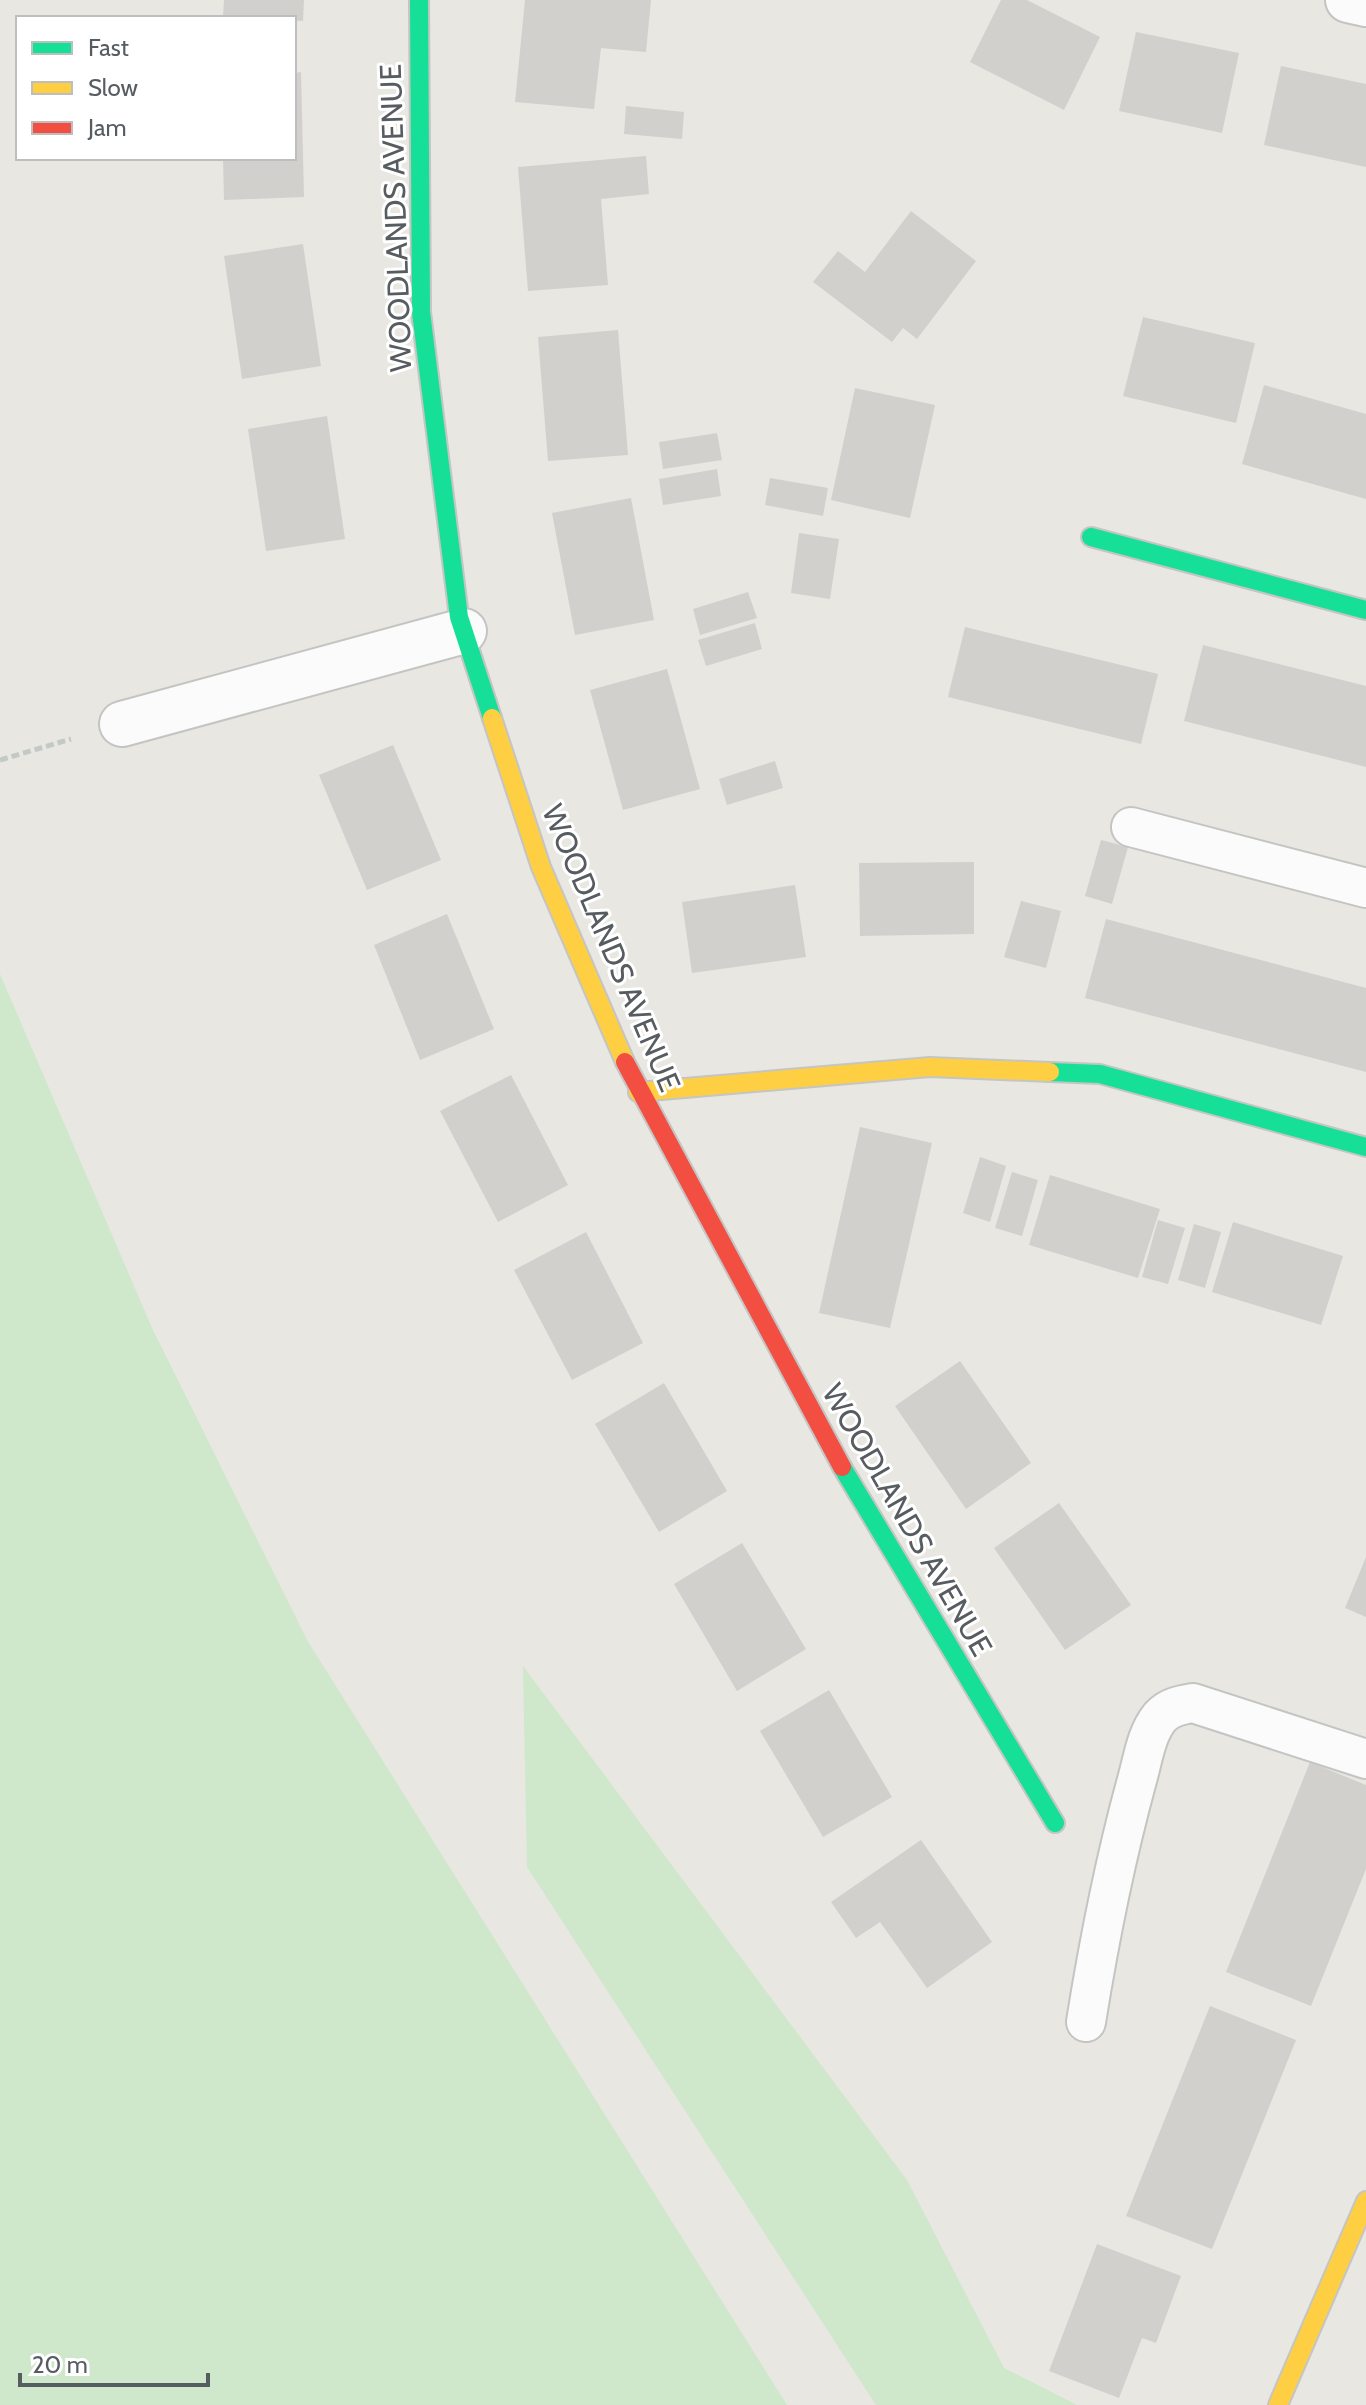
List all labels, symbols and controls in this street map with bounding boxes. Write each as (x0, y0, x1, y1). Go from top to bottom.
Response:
legend (16, 16, 296, 160)
text: Fast (88, 33, 129, 62)
street label: WOODLANDS AVENUE (372, 63, 419, 373)
text: Slow (88, 73, 138, 102)
text: Jam (87, 113, 126, 142)
street label: WOODLANDS AVENUE (534, 799, 689, 1097)
street label: WOODLANDS AVENUE (814, 1377, 1001, 1662)
scale bar (20, 2337, 208, 2387)
text: 20 m (32, 2350, 88, 2379)

